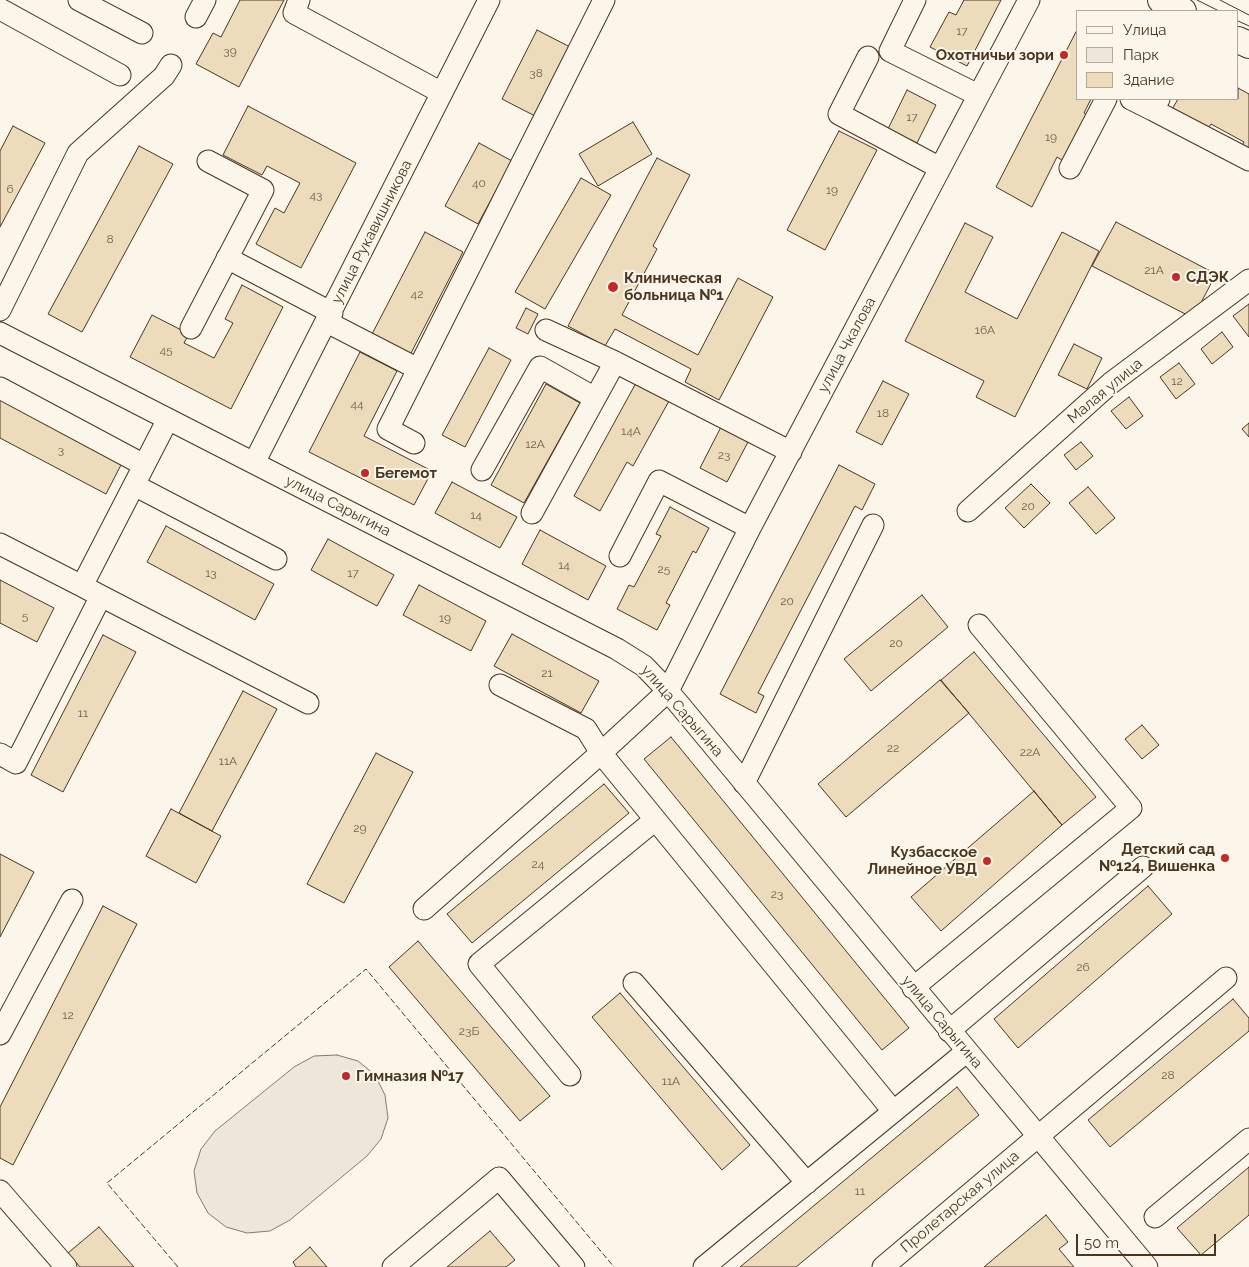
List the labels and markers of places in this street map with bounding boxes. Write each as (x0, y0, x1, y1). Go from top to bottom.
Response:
place label: Охотничьи зори (936, 46, 1054, 64)
marker: Охотничьи зори (1058, 49, 1070, 61)
place label: СДЭК (1186, 268, 1229, 286)
place label: Клиническая больница №1 (624, 269, 724, 304)
marker: СДЭК (1170, 271, 1182, 283)
marker: Клиническая больница №1 (606, 280, 620, 294)
place label: Бегемот (375, 464, 437, 482)
marker: Бегемот (359, 467, 371, 479)
place label: Детский сад №124, Вишенка (1099, 840, 1215, 875)
place label: Кузбасское Линейное УВД (867, 843, 977, 878)
marker: Детский сад №124, Вишенка (1219, 852, 1231, 864)
marker: Кузбасское Линейное УВД (981, 855, 993, 867)
place label: Гимназия №17 (356, 1067, 464, 1085)
marker: Гимназия №17 (340, 1070, 352, 1082)

